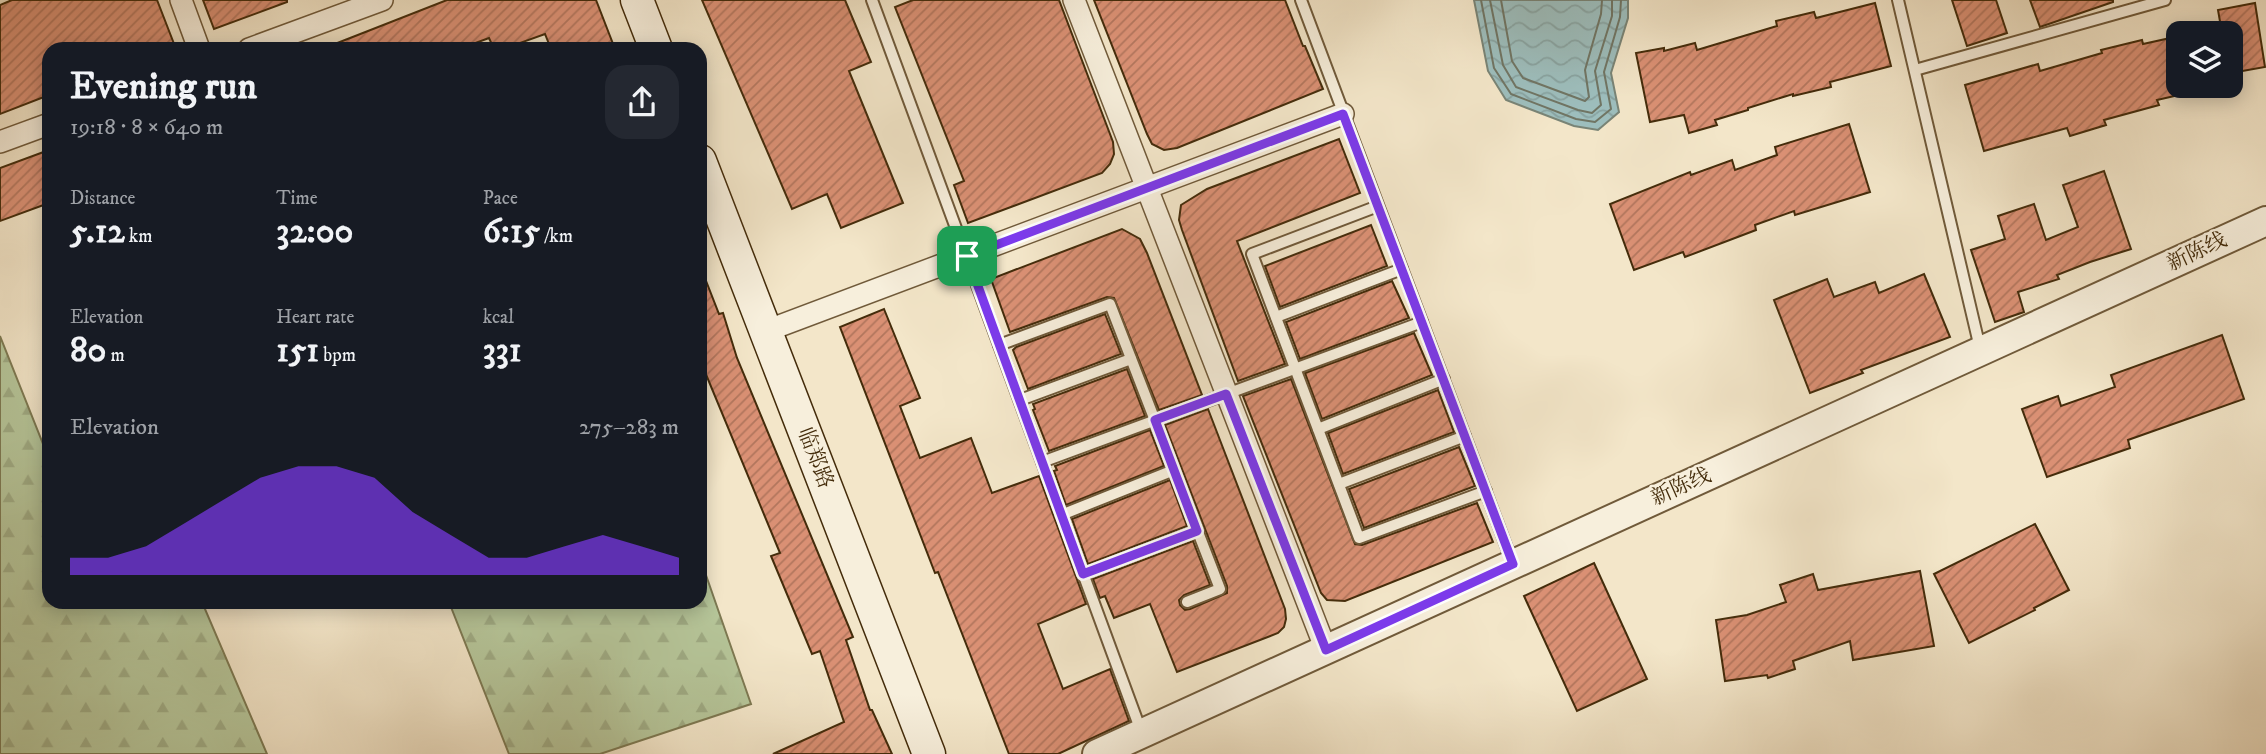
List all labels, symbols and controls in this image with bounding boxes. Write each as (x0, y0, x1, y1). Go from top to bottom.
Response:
map controls (2166, 21, 2243, 98)
button: layers (2166, 21, 2243, 98)
text: Evening run (70, 63, 257, 111)
button: share (605, 65, 679, 139)
text: 19:18 · 8 × 640 m (70, 113, 223, 142)
text: Distance (70, 187, 135, 210)
text: Time (276, 187, 318, 210)
text: Pace (483, 187, 518, 210)
text: 5.12 (70, 210, 125, 254)
text: 32:00 (276, 210, 353, 254)
text: 6:15 (483, 210, 540, 254)
text: km (125, 225, 152, 248)
text: /km (540, 225, 573, 248)
pin (937, 226, 997, 286)
street label: 新陈线 (2163, 227, 2231, 277)
icon: arrive (948, 237, 986, 275)
text: Elevation (70, 306, 144, 329)
text: Heart rate (276, 306, 354, 329)
text: kcal (483, 306, 514, 329)
text: 80 (70, 329, 106, 373)
text: 151 (276, 329, 319, 373)
text: 331 (483, 329, 522, 373)
text: m (106, 344, 125, 367)
text: bpm (319, 344, 356, 367)
text: Elevation (70, 413, 159, 442)
text: 275–283 m (579, 413, 679, 442)
street label: 临郑路 (792, 424, 838, 492)
street label: 新陈线 (1647, 462, 1715, 512)

